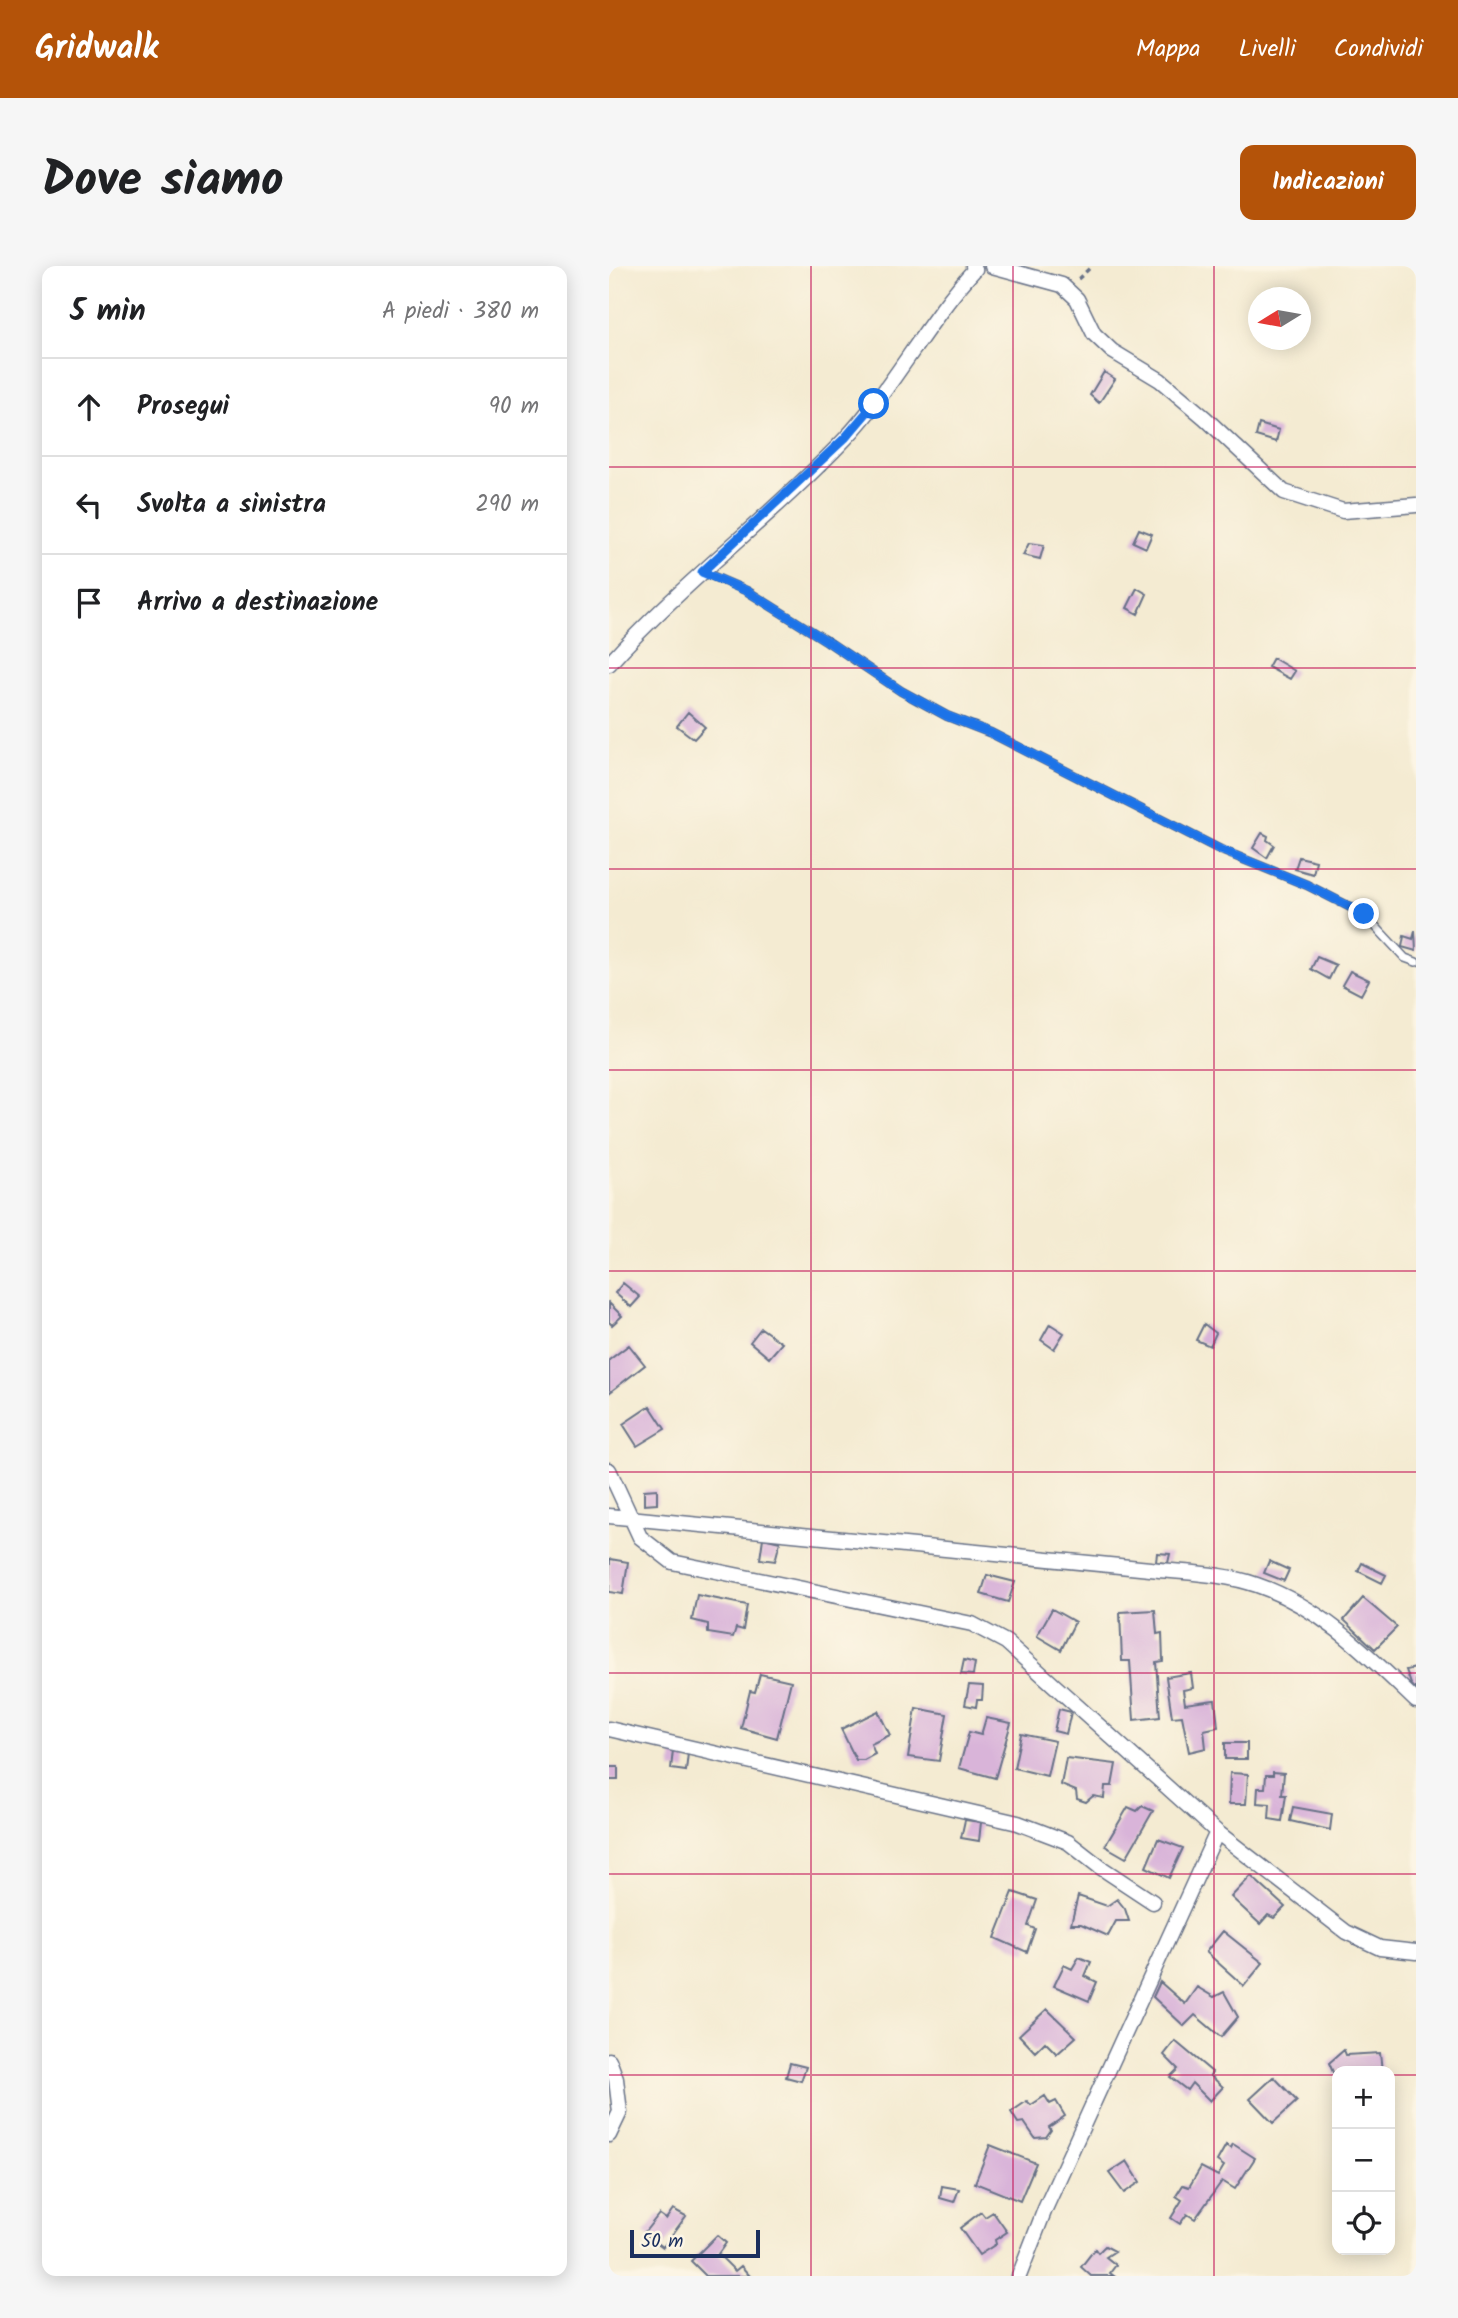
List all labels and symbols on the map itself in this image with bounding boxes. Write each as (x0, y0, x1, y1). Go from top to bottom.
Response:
north arrow (1248, 287, 1311, 350)
route start (858, 388, 889, 419)
route end (1348, 898, 1379, 929)
scale bar (630, 2227, 759, 2259)

